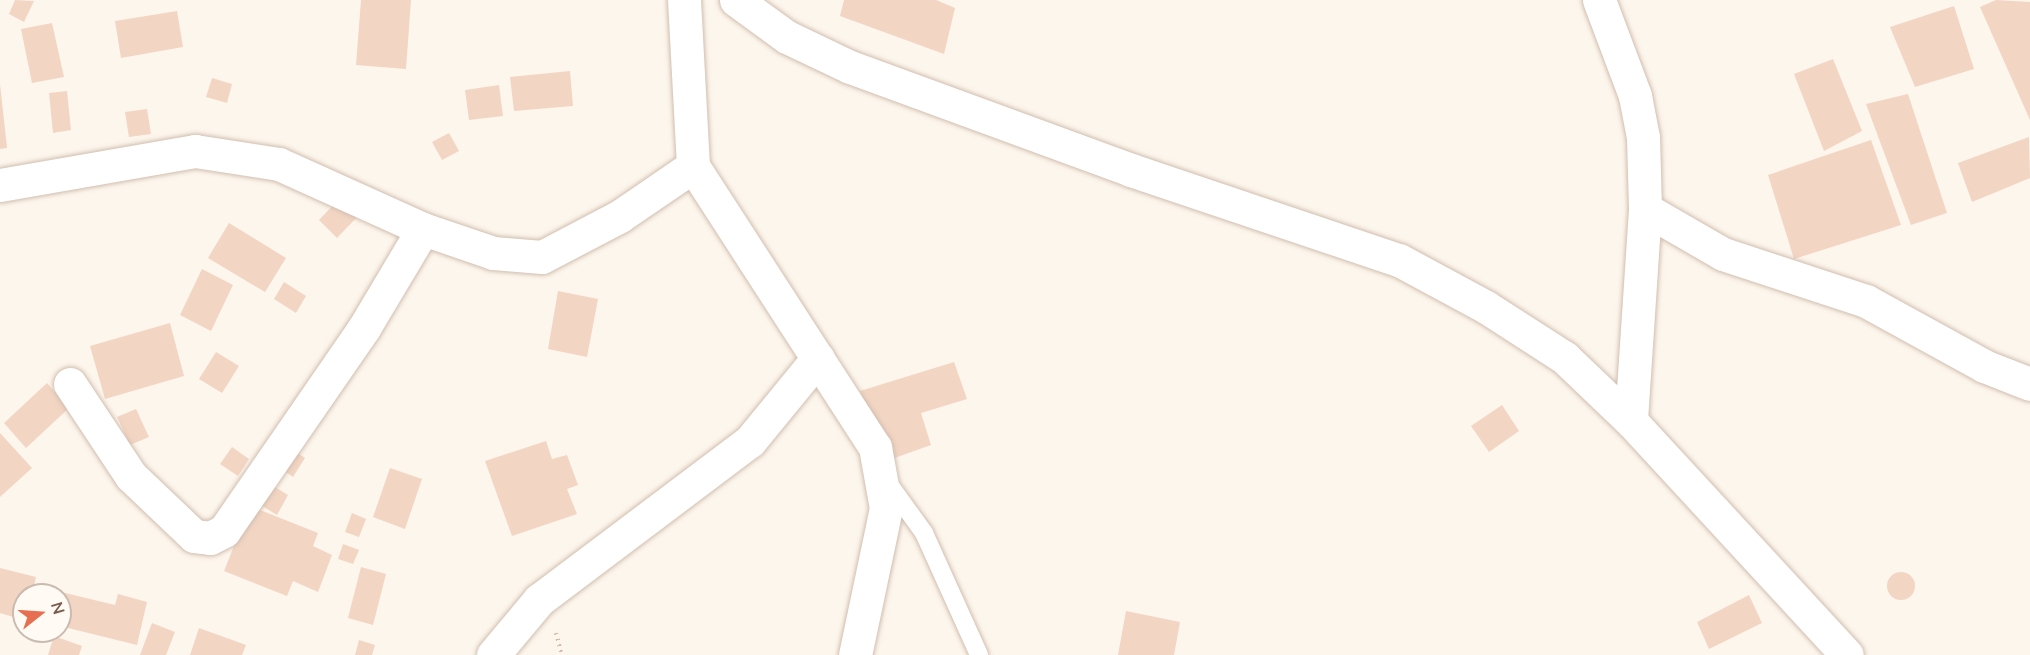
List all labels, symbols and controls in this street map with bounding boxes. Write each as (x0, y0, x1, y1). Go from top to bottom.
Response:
north arrow (12, 583, 72, 643)
text: N (45, 599, 70, 617)

